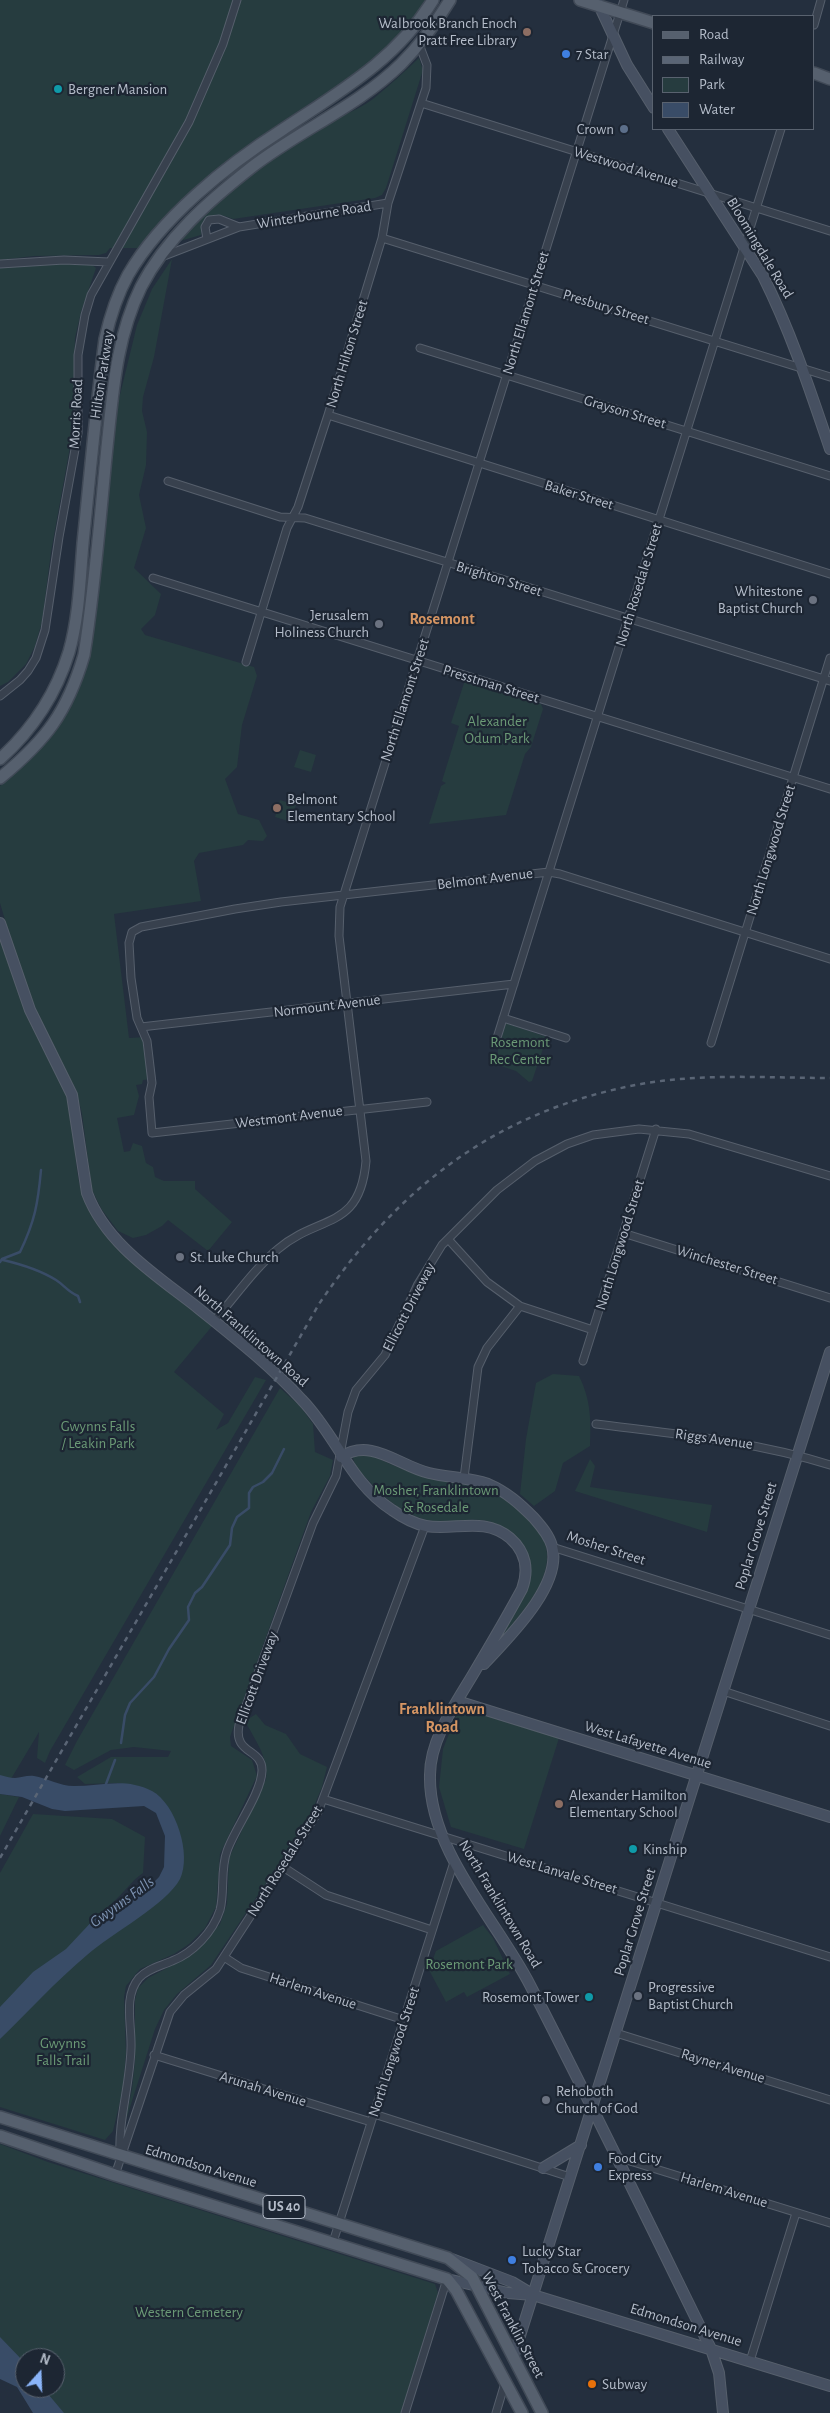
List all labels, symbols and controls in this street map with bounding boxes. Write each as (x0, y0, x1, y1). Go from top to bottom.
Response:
place label: Walbrook Branch Enoch Pratt Free Library (378, 14, 517, 49)
legend (652, 15, 815, 130)
marker: Walbrook Branch Enoch Pratt Free Library (521, 26, 533, 38)
text: Road (699, 27, 729, 42)
place label: 7 Star (576, 45, 608, 63)
marker: 7 Star (560, 48, 572, 60)
text: Railway (699, 52, 744, 67)
text: Park (699, 77, 725, 92)
place label: Bergner Mansion (68, 80, 167, 98)
marker: Bergner Mansion (52, 83, 64, 95)
text: Water (699, 102, 735, 117)
place label: Crown (577, 120, 614, 138)
marker: Crown (618, 123, 630, 135)
street label: Westwood Avenue (571, 143, 681, 191)
street label: Bloomingdale Road (723, 194, 797, 302)
street label: Winterbourne Road (256, 197, 372, 233)
street label: North Ellamont Street (499, 249, 553, 377)
street label: Presbury Street (561, 285, 651, 329)
street label: North Hilton Street (322, 298, 372, 410)
street label: Hilton Parkway (86, 330, 118, 420)
street label: Morris Road (65, 379, 87, 449)
street label: Grayson Street (582, 391, 668, 433)
street label: Baker Street (542, 476, 616, 514)
street label: North Rosedale Street (612, 521, 666, 649)
street label: Brighton Street (454, 557, 544, 601)
place label: Whitestone Baptist Church (718, 582, 803, 617)
marker: Whitestone Baptist Church (807, 594, 819, 606)
place label: Jerusalem Holiness Church (275, 606, 369, 641)
district label: Rosemont (409, 609, 475, 629)
marker: Jerusalem Holiness Church (373, 618, 385, 630)
street label: North Ellamont Street (377, 636, 433, 764)
street label: Presstman Street (441, 661, 541, 707)
park label: Alexander Odum Park (464, 712, 530, 747)
street label: North Longwood Street (743, 783, 799, 917)
place label: Belmont Elementary School (287, 790, 396, 825)
marker: Belmont Elementary School (271, 802, 283, 814)
street label: Belmont Avenue (436, 864, 534, 894)
street label: Normount Avenue (273, 991, 381, 1021)
park label: Rosemont Rec Center (489, 1033, 551, 1068)
street label: Westmont Avenue (234, 1101, 344, 1133)
street label: North Longwood Street (592, 1178, 648, 1312)
street label: Winchester Street (674, 1241, 780, 1289)
place label: St. Luke Church (190, 1248, 279, 1266)
marker: St. Luke Church (174, 1251, 186, 1263)
street label: Ellicott Driveway (379, 1259, 439, 1355)
street label: North Franklintown Road (190, 1281, 312, 1391)
park label: Gwynns Falls / Leakin Park (61, 1417, 135, 1452)
street label: Riggs Avenue (674, 1425, 754, 1453)
street label: Poplar Grove Street (731, 1480, 781, 1592)
park label: Mosher, Franklintown & Rosedale (373, 1481, 499, 1516)
street label: Mosher Street (564, 1527, 648, 1569)
street label: Ellicott Driveway (232, 1629, 282, 1727)
district label: Franklintown Road (399, 1699, 485, 1737)
street label: West Lafayette Avenue (582, 1717, 714, 1773)
place label: Alexander Hamilton Elementary School (569, 1786, 687, 1821)
marker: Alexander Hamilton Elementary School (553, 1798, 565, 1810)
street label: North Rosedale Street (244, 1802, 326, 1920)
street label: North Franklintown Road (455, 1837, 545, 1971)
place label: Kinship (643, 1840, 687, 1858)
marker: Kinship (627, 1843, 639, 1855)
street label: West Lanvale Street (505, 1848, 619, 1898)
street label: Poplar Grove Street (610, 1866, 660, 1978)
water label: Gwynns Falls (86, 1872, 158, 1932)
park label: Rosemont Park (425, 1955, 513, 1973)
street label: Harlem Avenue (267, 1968, 359, 2014)
place label: Progressive Baptist Church (648, 1978, 733, 2013)
street label: North Longwood Street (364, 1985, 424, 2119)
place label: Rosemont Tower (482, 1988, 579, 2006)
marker: Progressive Baptist Church (632, 1990, 644, 2002)
marker: Rosemont Tower (583, 1991, 595, 2003)
park label: Gwynns Falls Trail (36, 2034, 90, 2069)
street label: Rayner Avenue (679, 2045, 767, 2087)
street label: Arunah Avenue (218, 2067, 308, 2111)
place label: Rehoboth Church of God (556, 2082, 638, 2117)
marker: Rehoboth Church of God (540, 2094, 552, 2106)
street label: Edmondson Avenue (143, 2140, 259, 2192)
place label: Food City Express (608, 2149, 662, 2184)
marker: Food City Express (592, 2161, 604, 2173)
street label: Harlem Avenue (678, 2168, 770, 2212)
road number: US 40 (263, 2196, 305, 2218)
place label: Lucky Star Tobacco & Grocery (522, 2242, 630, 2277)
marker: Lucky Star Tobacco & Grocery (506, 2254, 518, 2266)
street label: West Franklin Street (478, 2269, 548, 2381)
street label: Edmondson Avenue (628, 2299, 744, 2351)
park label: Western Cemetery (135, 2303, 243, 2321)
north arrow (15, 2348, 65, 2398)
text: N (38, 2352, 52, 2368)
place label: Subway (602, 2375, 647, 2393)
marker: Subway (586, 2378, 598, 2390)

